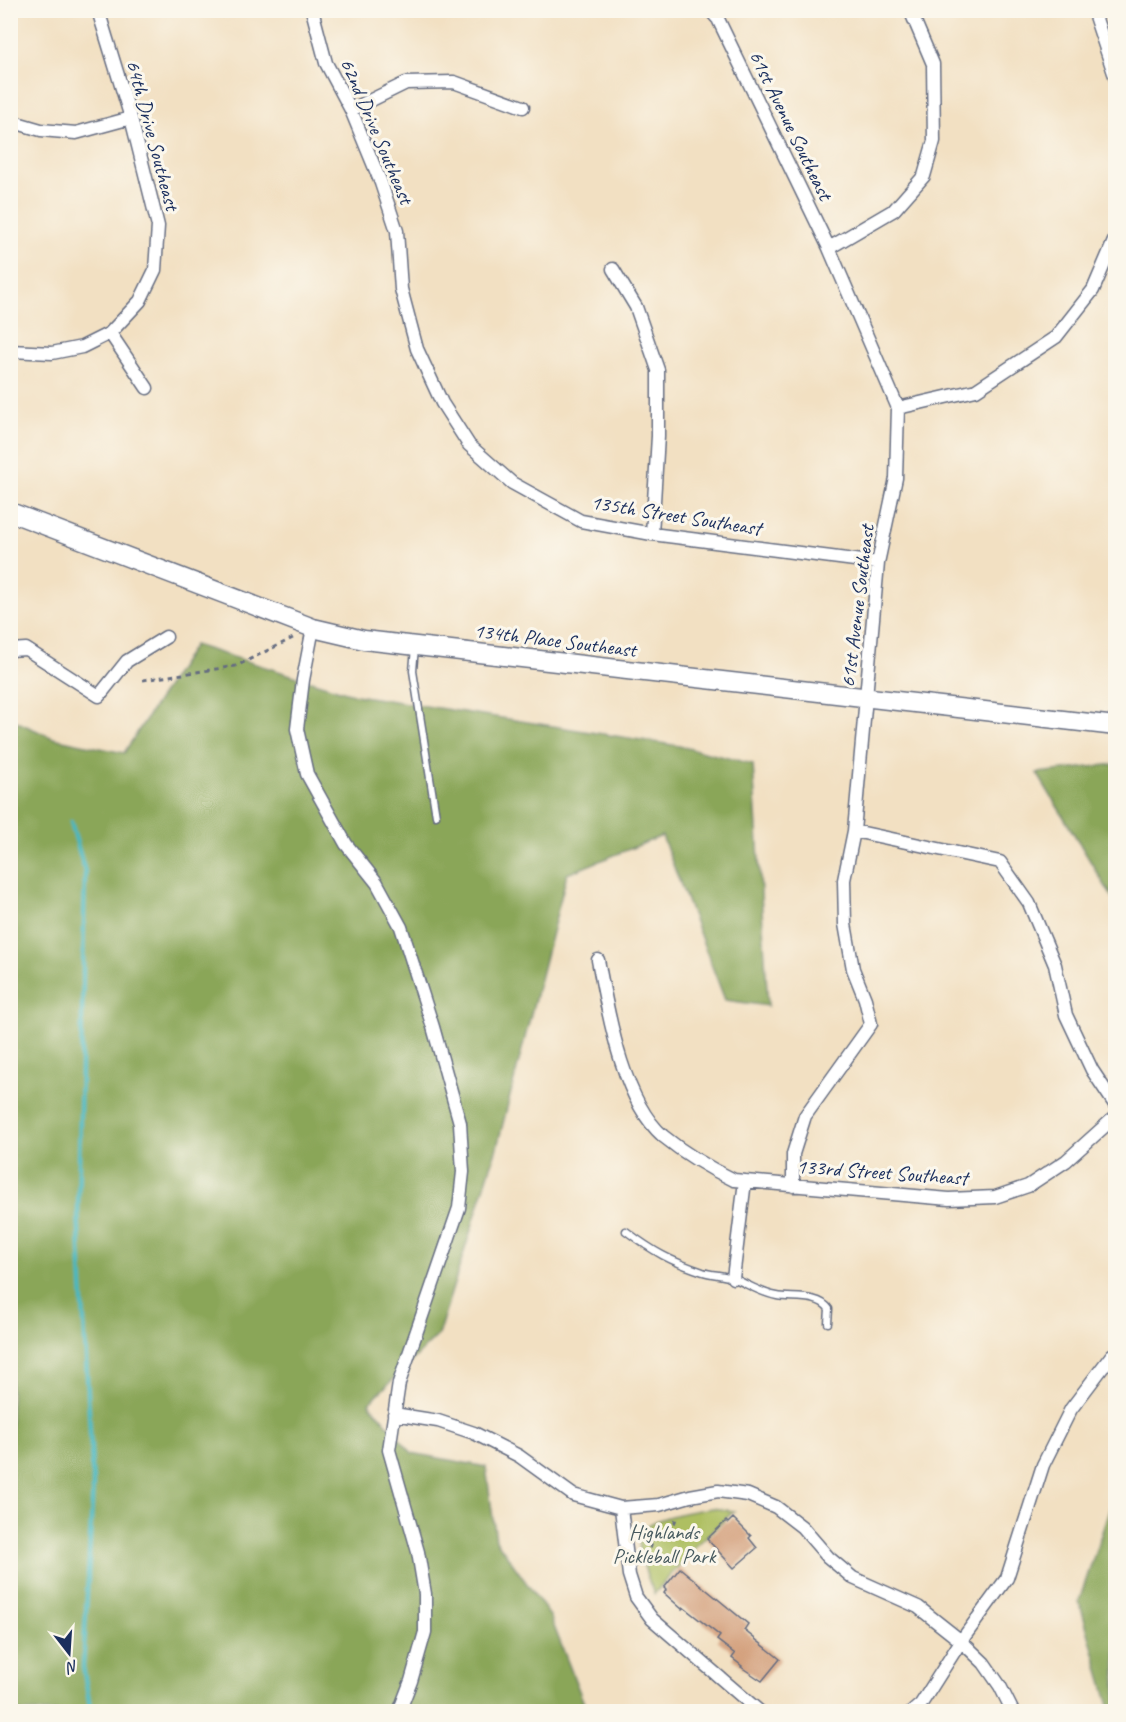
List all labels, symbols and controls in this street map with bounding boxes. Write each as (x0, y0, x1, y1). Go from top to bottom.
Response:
street label: 61st Avenue Southeast (744, 46, 839, 206)
street label: 62nd Drive Southeast (335, 54, 420, 210)
street label: 64th Drive Southeast (120, 57, 186, 215)
street label: 135th Street Southeast (589, 489, 766, 542)
street label: 61st Avenue Southeast (834, 521, 880, 689)
street label: 134th Place Southeast (472, 617, 640, 663)
street label: 133rd Street Southeast (796, 1153, 971, 1191)
park label: Highlands Pickleball Park (613, 1519, 717, 1569)
north arrow (39, 1623, 99, 1683)
text: N (62, 1655, 81, 1678)

